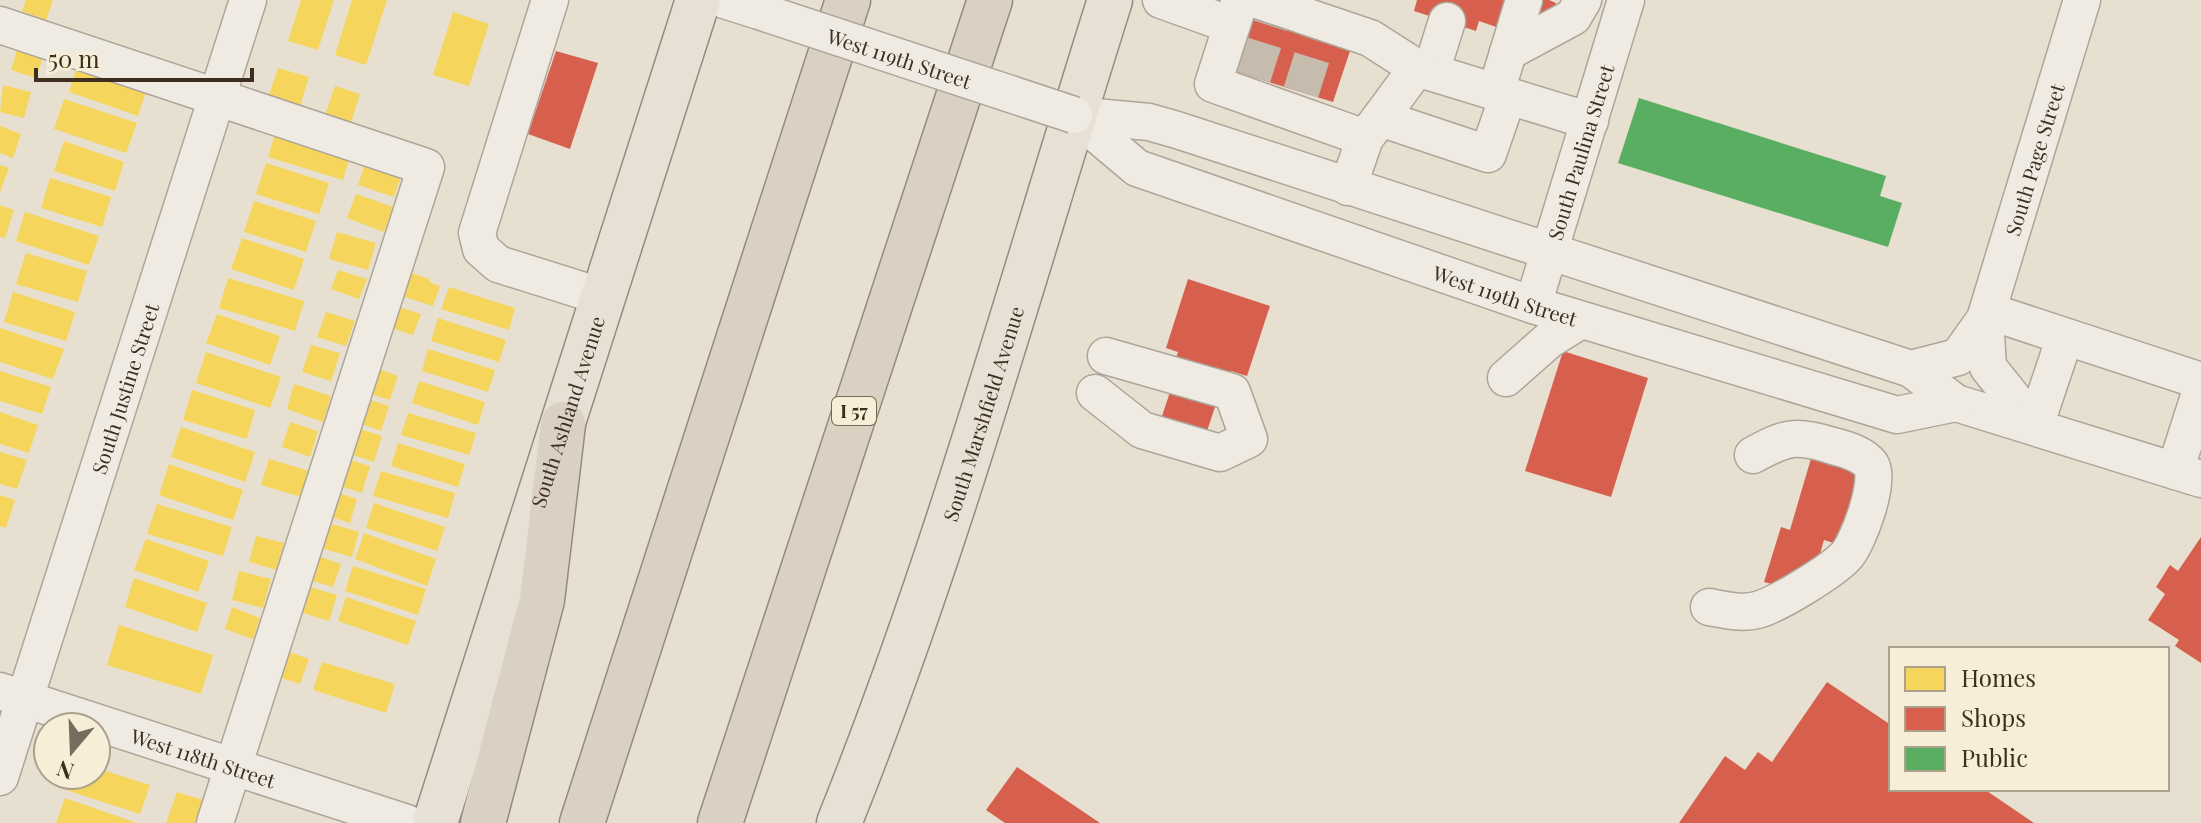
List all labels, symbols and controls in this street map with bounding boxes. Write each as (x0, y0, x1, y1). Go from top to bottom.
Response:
street label: West 119th Street (823, 21, 976, 94)
scale bar (36, 32, 252, 82)
text: 50 m (48, 42, 100, 74)
street label: South Paulina Street (1540, 60, 1619, 243)
street label: South Page Street (1998, 79, 2070, 239)
street label: West 119th Street (1429, 258, 1582, 331)
street label: South Justine Street (84, 299, 164, 477)
street label: South Marshfield Avenue (935, 302, 1029, 524)
street label: South Ashland Avenue (523, 312, 610, 511)
road number: I 57 (832, 397, 876, 425)
legend (1889, 647, 2169, 791)
text: Homes (1961, 661, 2036, 693)
text: Shops (1961, 701, 2026, 733)
north arrow (32, 711, 112, 791)
street label: West 118th Street (127, 721, 280, 793)
text: Public (1961, 741, 2028, 773)
text: N (53, 754, 78, 788)

